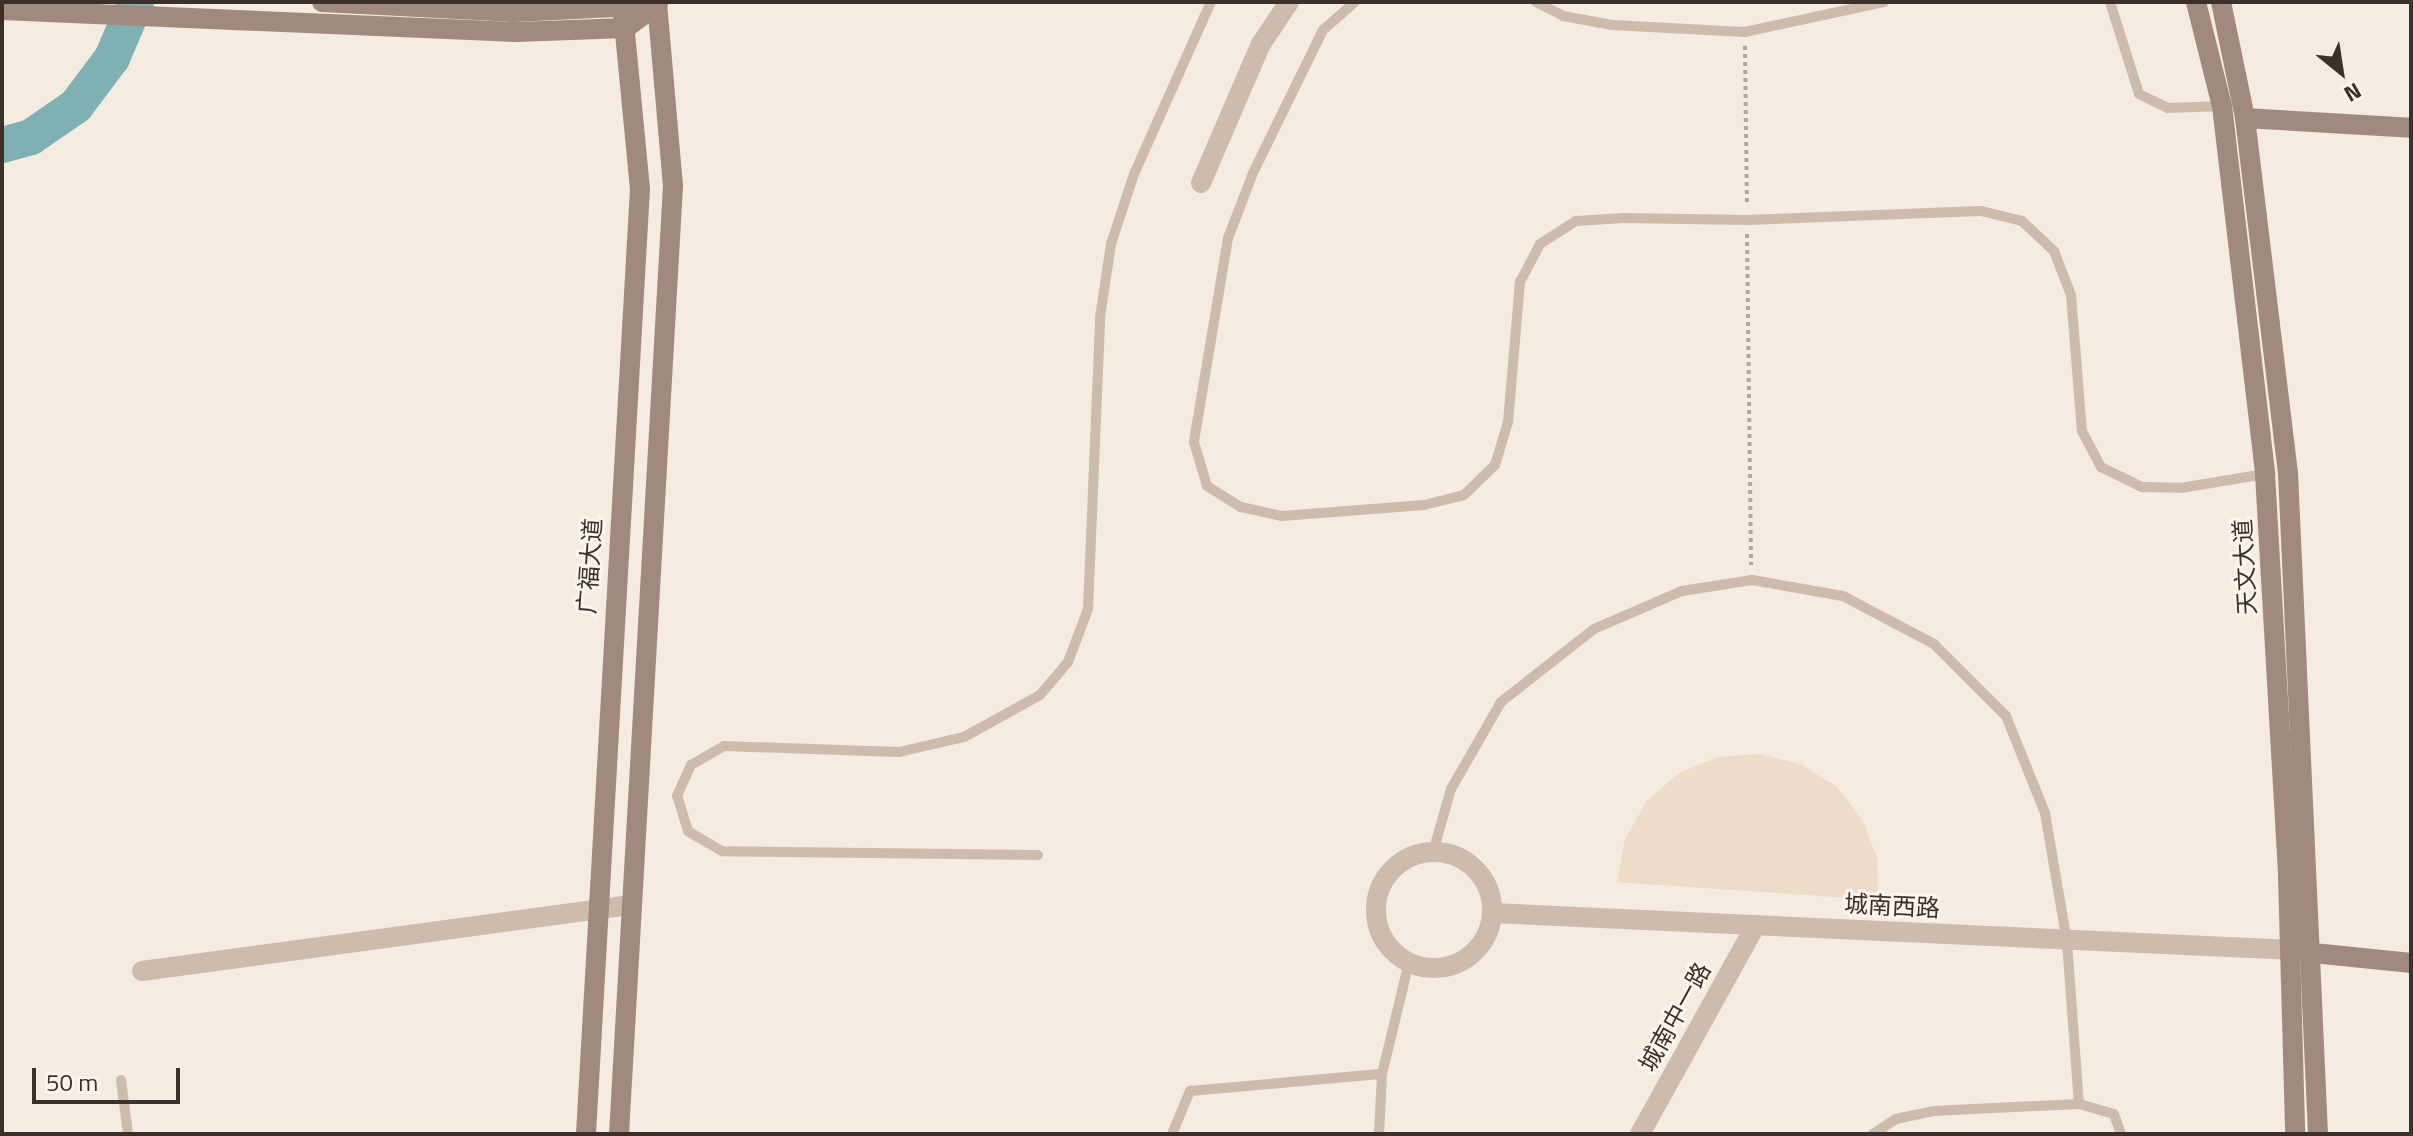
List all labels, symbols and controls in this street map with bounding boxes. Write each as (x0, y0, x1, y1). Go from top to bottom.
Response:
north arrow (2301, 32, 2381, 112)
text: N (2338, 74, 2368, 111)
street label: 广福大道 (572, 517, 608, 615)
street label: 天文大道 (2228, 518, 2262, 616)
street label: 城南西路 (1843, 889, 1941, 923)
street label: 城南中一路 (1633, 958, 1717, 1076)
scale bar (36, 1052, 184, 1102)
text: 50 m (46, 1064, 98, 1100)

